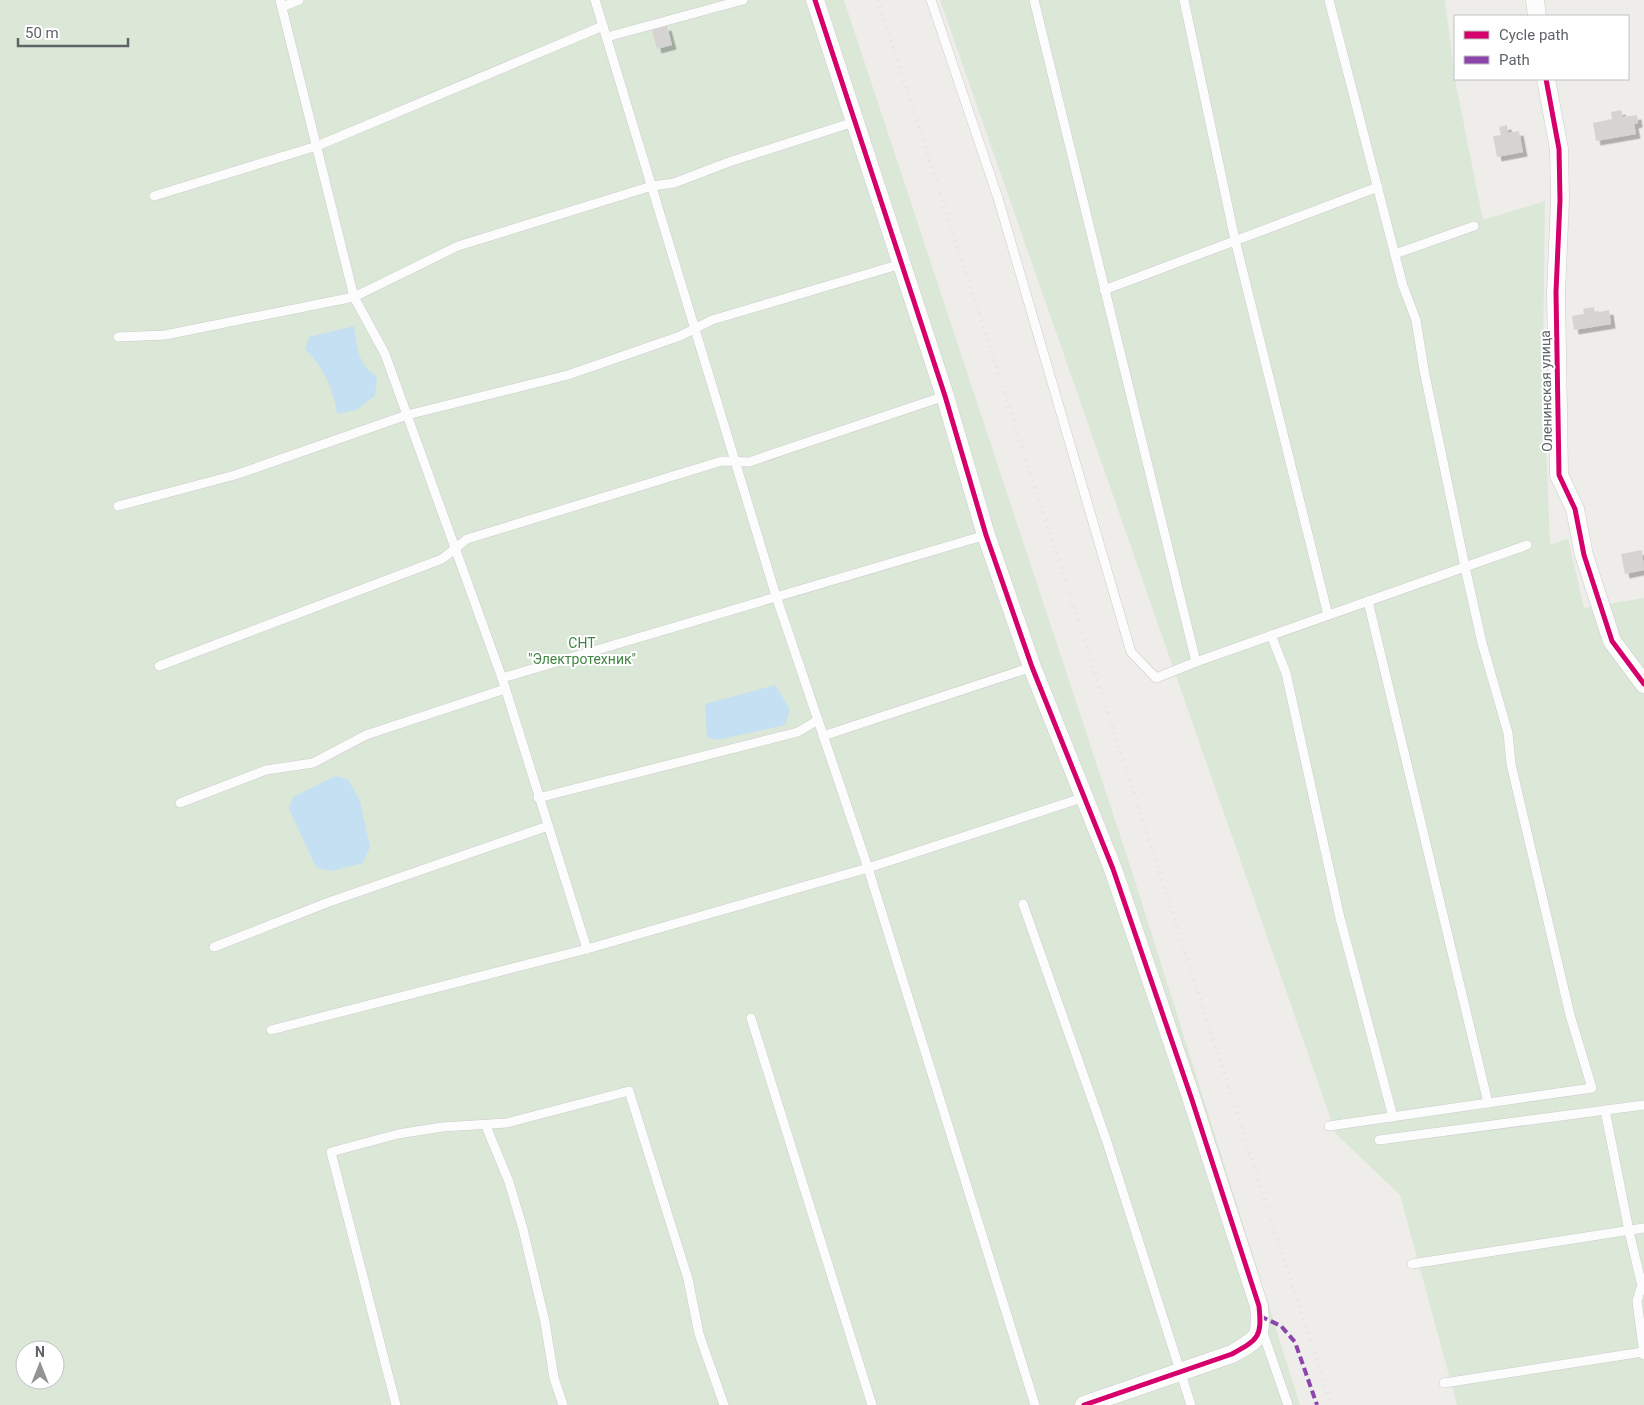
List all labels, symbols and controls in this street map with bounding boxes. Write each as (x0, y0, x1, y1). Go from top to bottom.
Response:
scale bar (18, 15, 128, 47)
legend (1454, 15, 1629, 80)
text: 50 m (25, 24, 59, 42)
text: Cycle path (1499, 26, 1569, 44)
text: Path (1499, 51, 1530, 69)
street label: Оленинская улица (1537, 330, 1555, 452)
park label: СНТ "Электротехник" (528, 635, 636, 667)
north arrow (15, 1340, 65, 1390)
text: N (35, 1344, 45, 1360)

